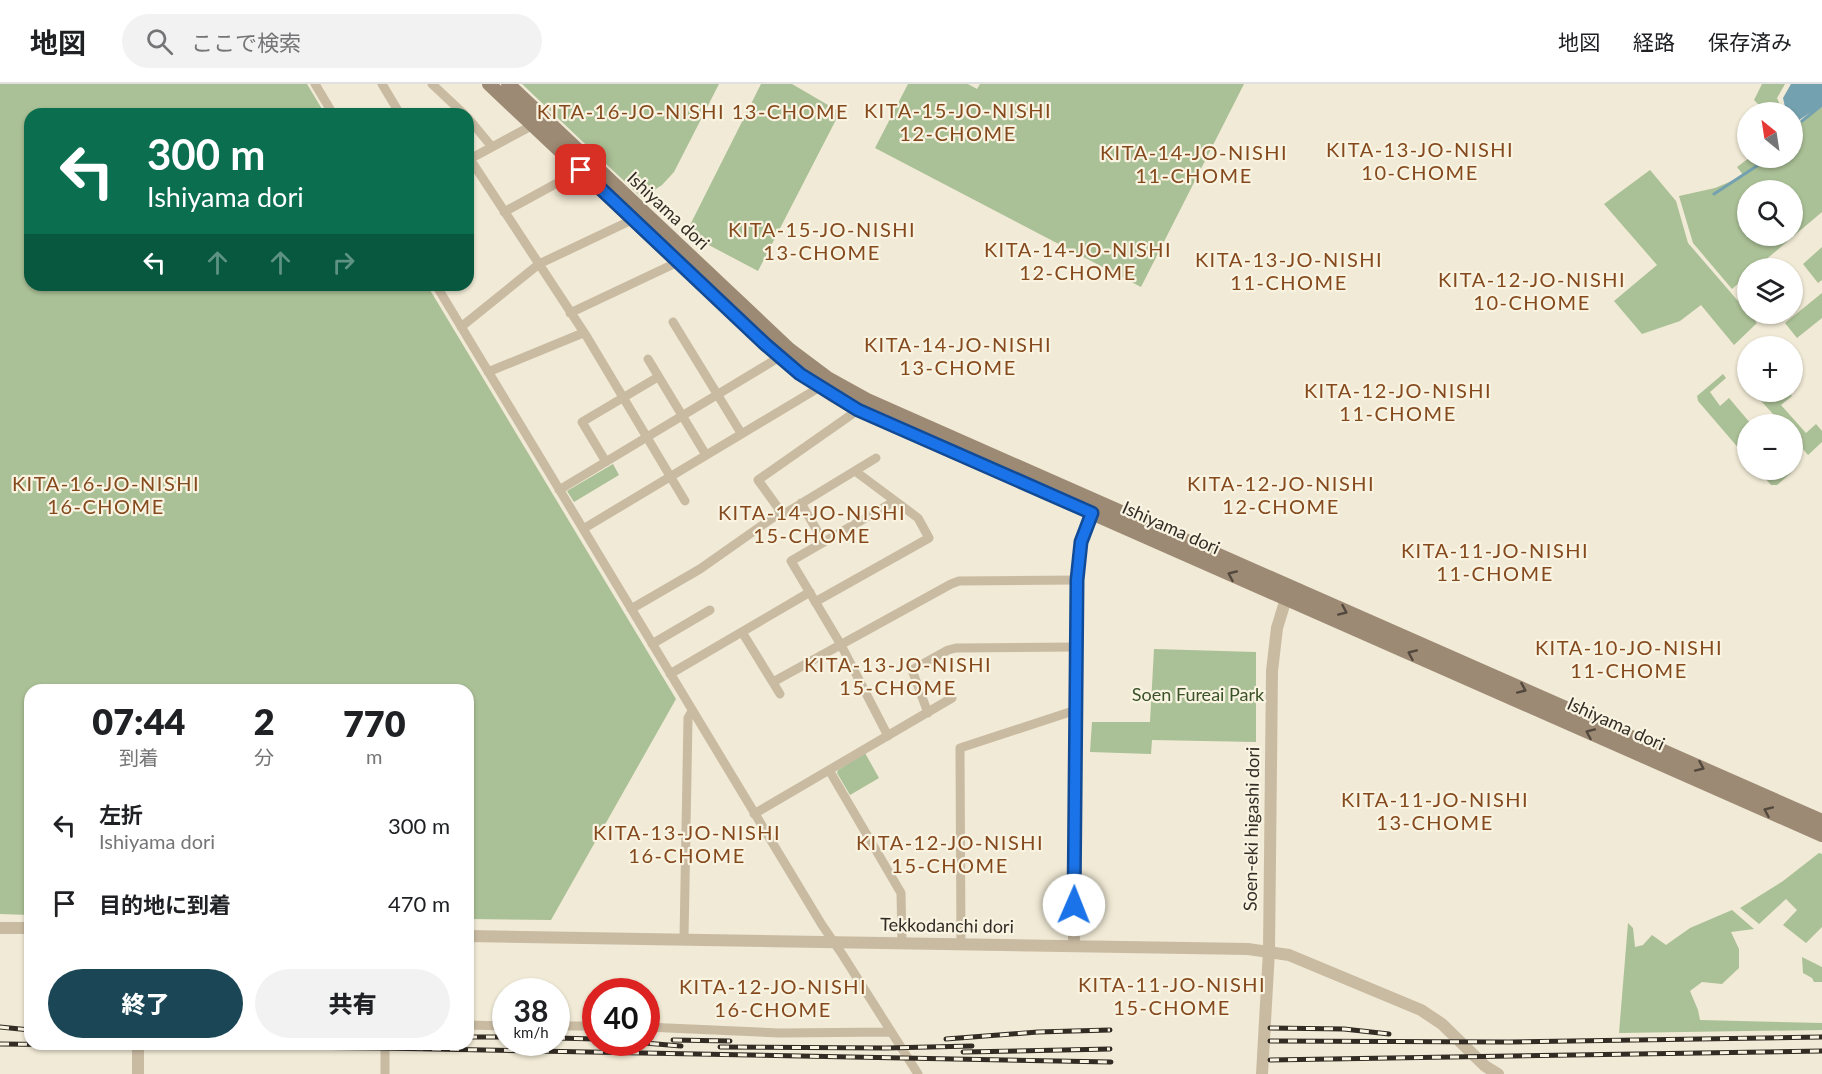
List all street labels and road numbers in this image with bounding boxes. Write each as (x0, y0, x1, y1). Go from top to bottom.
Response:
street label: Ishiyama dori (623, 167, 714, 254)
street label: Ishiyama dori (1119, 496, 1224, 558)
street label: Ishiyama dori (1564, 692, 1669, 754)
street label: Soen-eki higashi dori (1239, 747, 1263, 911)
street label: Tekkodanchi dori (880, 913, 1014, 937)

